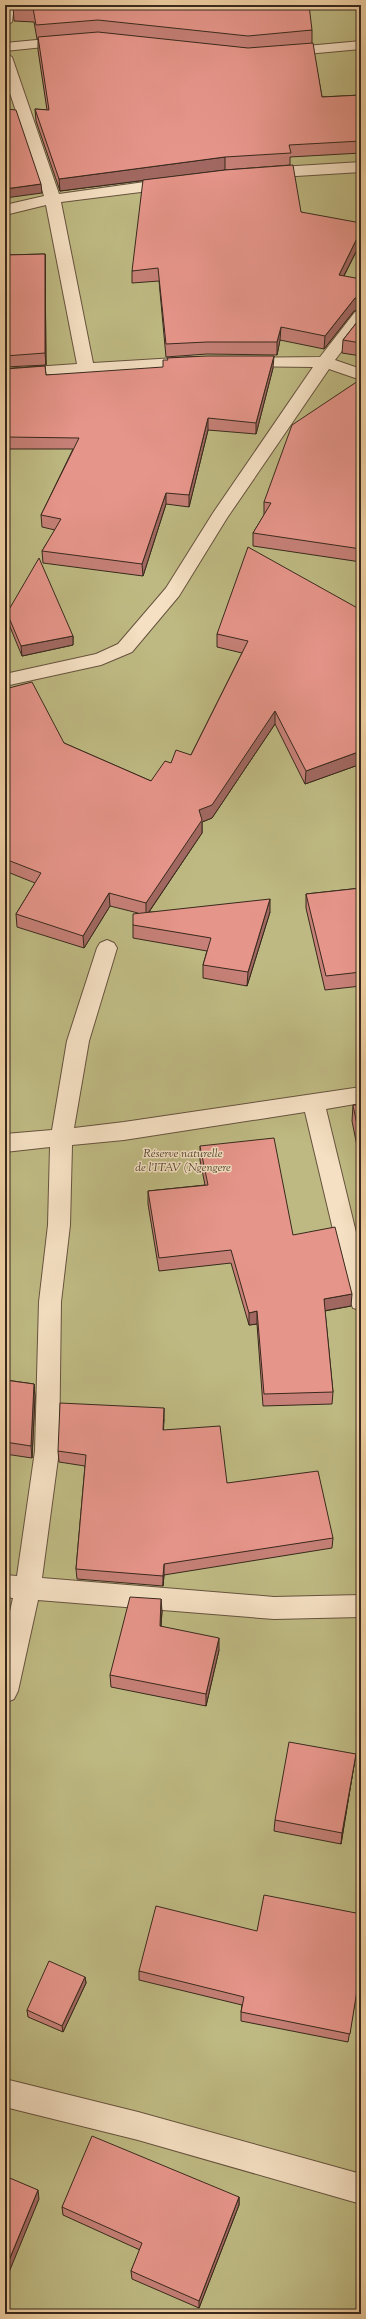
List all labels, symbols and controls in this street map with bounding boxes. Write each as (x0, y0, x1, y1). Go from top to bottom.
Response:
park label: Réserve naturelle de l'ITAV (Ngengere (135, 1145, 231, 1177)

